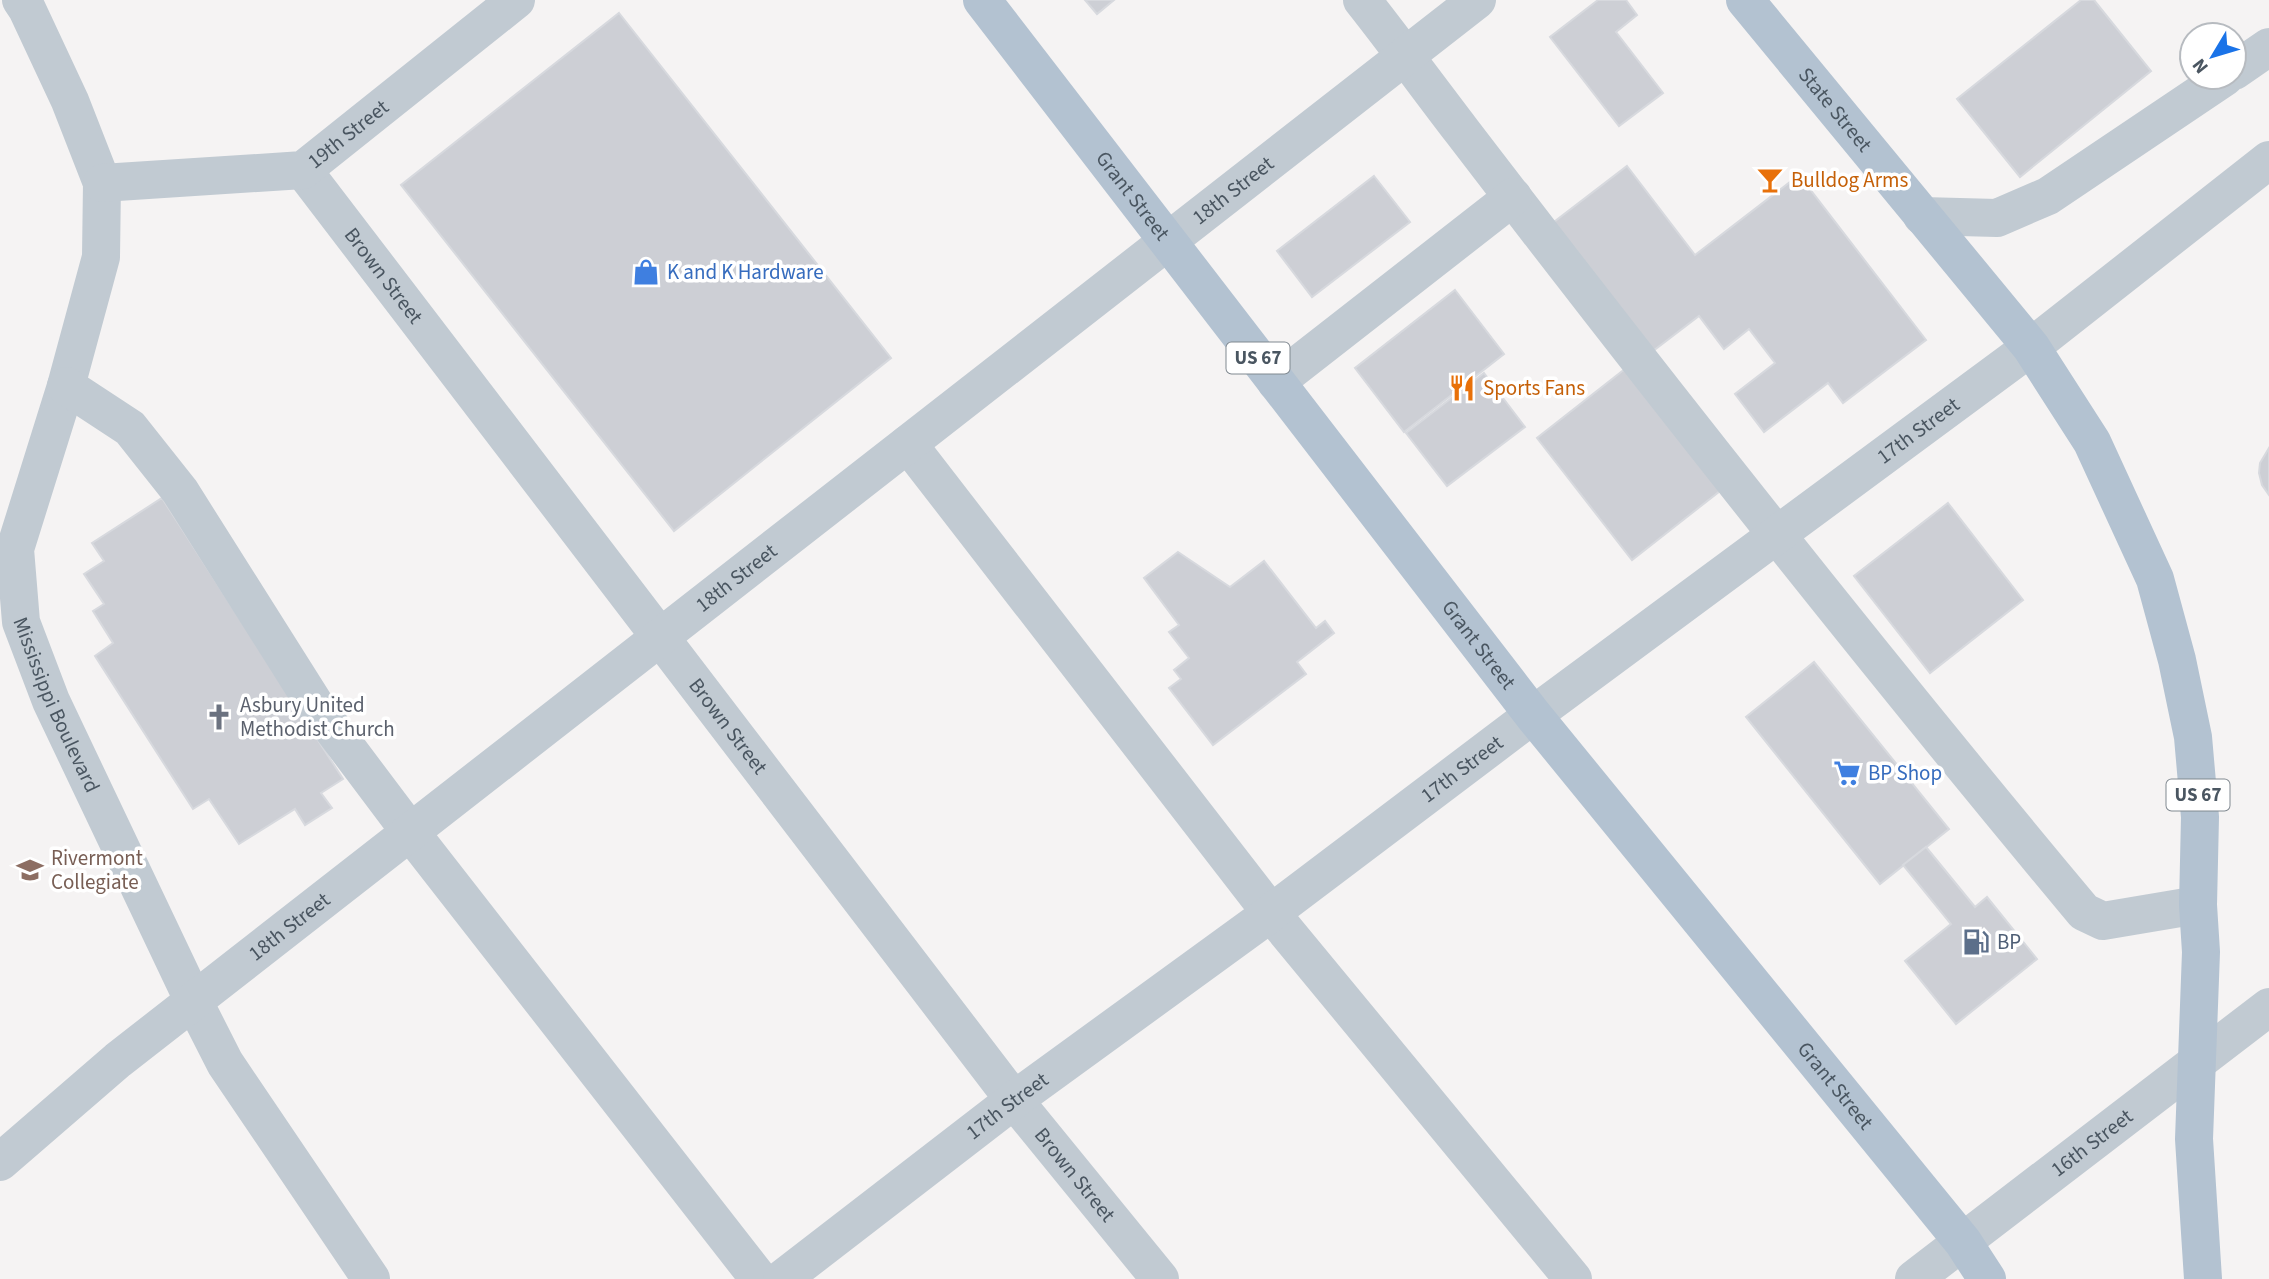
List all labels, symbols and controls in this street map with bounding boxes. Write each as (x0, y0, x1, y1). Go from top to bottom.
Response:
north arrow (2178, 21, 2248, 91)
text: N (2186, 52, 2215, 79)
street label: State Street (1791, 61, 1879, 158)
street label: 19th Street (301, 92, 395, 176)
street label: Grant Street (1089, 145, 1177, 247)
street label: 18th Street (1186, 149, 1280, 232)
bar icon: Bulldog Arms (1755, 165, 1785, 195)
place label: Bulldog Arms (1791, 165, 1908, 195)
street label: Brown Street (337, 221, 430, 330)
shop icon: K and K Hardware (631, 257, 661, 287)
place label: K and K Hardware (667, 257, 824, 287)
road number: US 67 (1226, 342, 1290, 374)
restaurant icon: Sports Fans (1447, 373, 1477, 403)
place label: Sports Fans (1483, 373, 1585, 403)
street label: 17th Street (1870, 390, 1966, 471)
street label: 18th Street (689, 536, 783, 619)
street label: Grant Street (1435, 594, 1523, 696)
street label: Mississippi Boulevard (5, 613, 107, 797)
street label: Brown Street (682, 672, 775, 781)
place label: Asbury United Methodist Church (240, 690, 395, 744)
church icon: Asbury United Methodist Church (204, 702, 234, 732)
street label: 17th Street (1414, 728, 1509, 810)
supermarket icon: BP Shop (1832, 758, 1862, 788)
place label: BP Shop (1868, 758, 1942, 788)
road number: US 67 (2166, 780, 2230, 810)
place label: Rivermont Collegiate (51, 843, 143, 897)
school or university icon: Rivermont Collegiate (15, 855, 45, 885)
street label: 18th Street (242, 885, 336, 968)
fuel station icon: BP (1961, 927, 1991, 957)
place label: BP (1997, 927, 2021, 957)
street label: Grant Street (1790, 1035, 1880, 1136)
street label: 17th Street (960, 1065, 1054, 1147)
street label: 16th Street (2044, 1102, 2139, 1184)
street label: Brown Street (1027, 1121, 1123, 1228)

